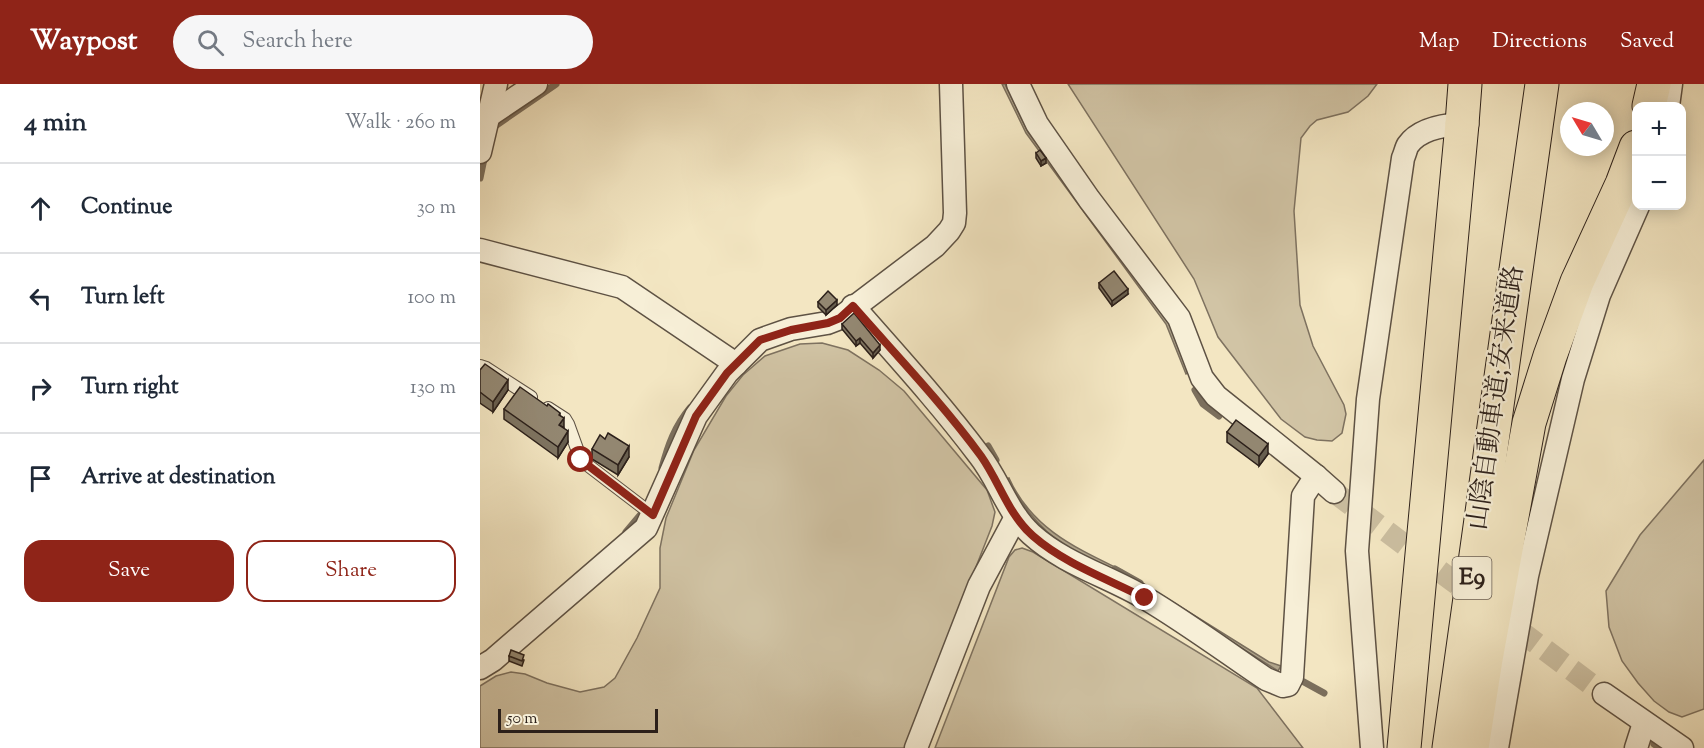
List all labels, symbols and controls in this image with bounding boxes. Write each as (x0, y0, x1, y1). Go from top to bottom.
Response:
search box (173, 15, 593, 69)
text: Waypost (30, 22, 137, 62)
icon: search (194, 26, 227, 59)
text: Search here (242, 26, 353, 58)
text: Map (1419, 27, 1459, 57)
text: Directions (1492, 27, 1587, 57)
text: Saved (1620, 27, 1674, 57)
north arrow (1560, 102, 1614, 156)
map controls (1632, 102, 1686, 210)
button: + (1632, 102, 1686, 156)
text: 4 min (24, 105, 87, 142)
text: Walk · 260 m (345, 109, 456, 138)
button: − (1632, 156, 1686, 210)
icon: ahead (24, 192, 57, 225)
text: Continue (81, 192, 172, 224)
text: 30 m (417, 194, 456, 223)
street label: 山陰自動車道;安来道路 (1460, 263, 1534, 533)
icon: left (24, 282, 57, 315)
text: Turn left (81, 282, 164, 314)
text: 100 m (407, 284, 456, 313)
icon: right (24, 372, 57, 405)
text: Turn right (81, 372, 178, 404)
text: 130 m (410, 374, 456, 403)
route start (567, 446, 593, 472)
icon: arrive (24, 462, 57, 495)
text: Arrive at destination (81, 462, 276, 494)
button: Save (24, 540, 234, 602)
button: Share (246, 540, 456, 602)
road number: E9 (1452, 557, 1492, 599)
route end (1131, 584, 1157, 610)
scale bar (498, 706, 658, 734)
text: 50 m (507, 708, 538, 731)

